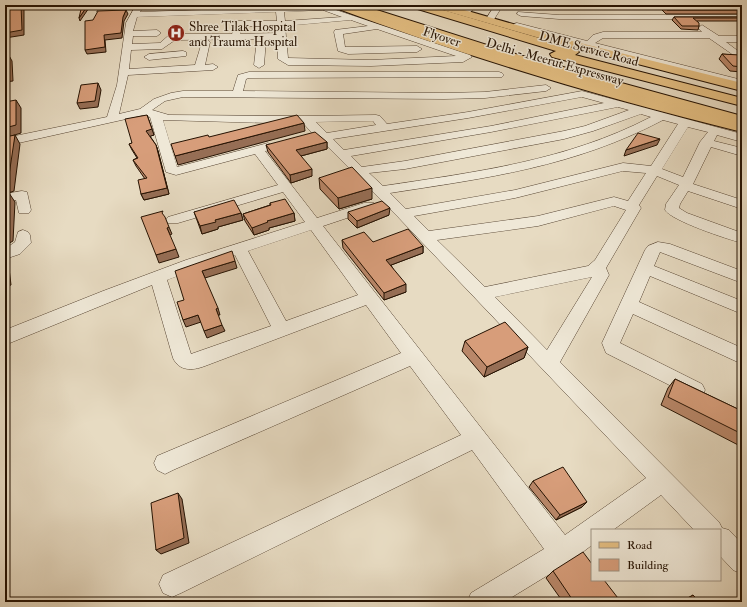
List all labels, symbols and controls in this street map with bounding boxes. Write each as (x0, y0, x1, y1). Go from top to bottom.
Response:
place label: Shree Tilak Hospital and Trauma Hospital (189, 19, 298, 51)
hospital icon: Shree Tilak Hospital and Trauma Hospital (166, 23, 186, 43)
street label: Flyover (420, 23, 463, 52)
street label: DME Service Road (537, 28, 641, 70)
street label: Delhi - Meerut Expressway (484, 35, 625, 90)
legend (591, 529, 721, 581)
text: Road (627, 538, 652, 553)
text: Building (627, 558, 670, 573)

